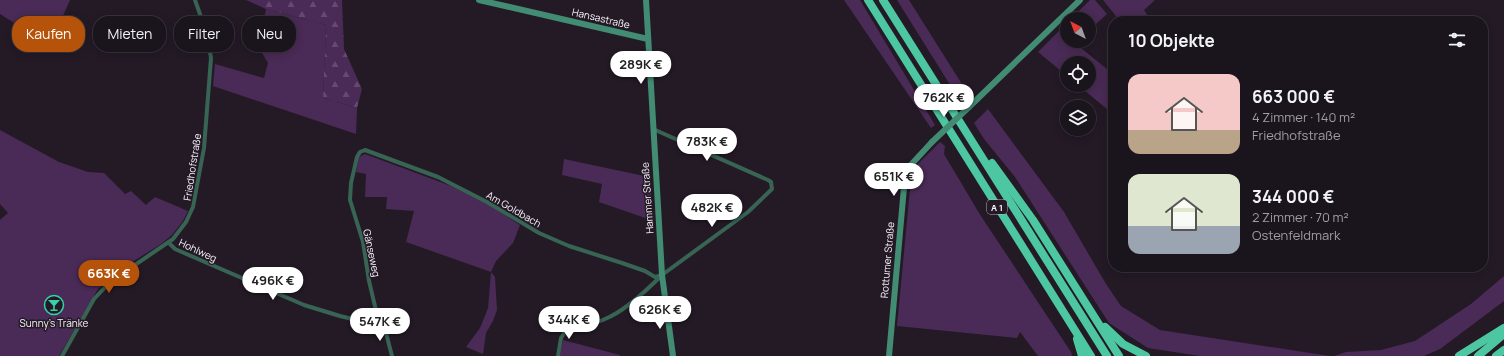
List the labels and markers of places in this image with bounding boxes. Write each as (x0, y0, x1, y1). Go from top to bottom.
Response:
pin: 289K € (608, 51, 674, 85)
pin: 762K € (911, 84, 977, 118)
pin: 783K € (674, 128, 740, 162)
pin: 651K € (861, 163, 927, 197)
pin: 482K € (679, 194, 745, 228)
pin: 663K € (76, 260, 142, 294)
pin: 496K € (240, 267, 306, 301)
bar icon: Sunny's Tränke (43, 294, 65, 316)
pin: 626K € (627, 296, 693, 330)
pin: 344K € (536, 306, 602, 340)
pin: 547K € (347, 308, 413, 342)
place label: Sunny's Tränke (20, 316, 89, 330)

